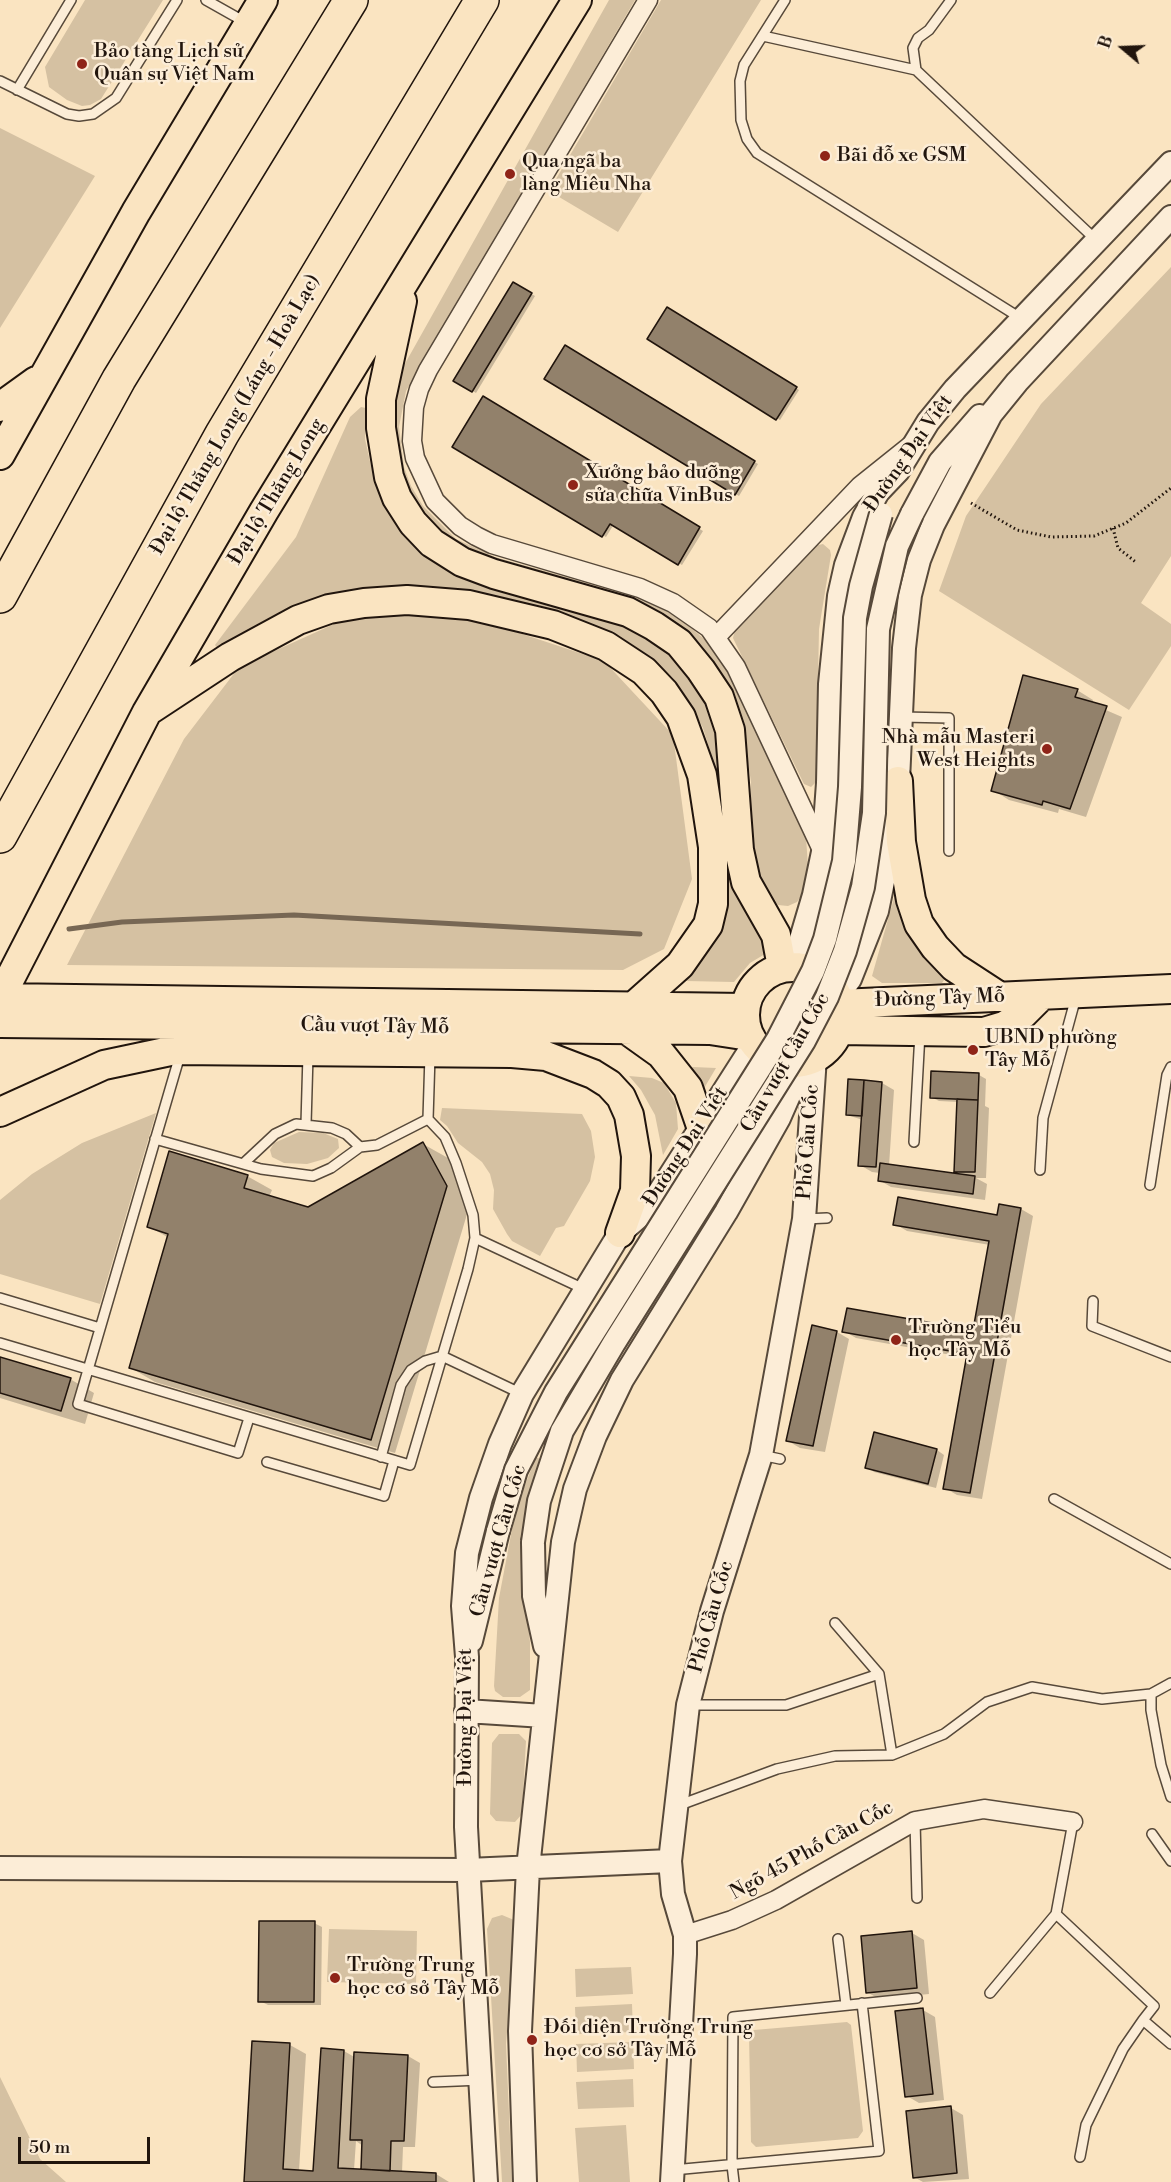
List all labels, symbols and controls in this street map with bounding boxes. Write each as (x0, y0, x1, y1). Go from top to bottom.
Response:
north arrow (1093, 18, 1153, 78)
text: B (1095, 33, 1117, 51)
place label: Bảo tàng Lịch sử Quân sự Việt Nam (94, 40, 255, 87)
marker: Bảo tàng Lịch sử Quân sự Việt Nam (75, 57, 89, 71)
place label: Bãi đỗ xe GSM (837, 144, 966, 168)
marker: Bãi đỗ xe GSM (818, 149, 832, 163)
place label: Qua ngã ba làng Miêu Nha (522, 150, 651, 197)
marker: Qua ngã ba làng Miêu Nha (503, 167, 517, 181)
street label: Đại lộ Thăng Long (Láng - Hoà Lạc) (146, 271, 326, 559)
street label: Đường Đại Việt (860, 391, 958, 517)
street label: Đại lộ Thăng Long (224, 414, 330, 570)
place label: Xưởng bảo dưỡng sửa chữa VinBus (585, 461, 741, 508)
marker: Xưởng bảo dưỡng sửa chữa VinBus (566, 478, 580, 492)
place label: Nhà mẫu Masteri West Heights (881, 726, 1035, 773)
marker: Nhà mẫu Masteri West Heights (1040, 742, 1054, 756)
street label: Đường Tây Mỗ (875, 985, 1005, 1013)
street label: Cầu vượt Cầu Cốc (736, 989, 836, 1137)
street label: Cầu vượt Tây Mỗ (300, 1014, 450, 1040)
place label: UBND phường Tây Mỗ (985, 1026, 1117, 1073)
marker: UBND phường Tây Mỗ (966, 1043, 980, 1057)
street label: Đường Đại Việt (638, 1083, 734, 1211)
street label: Phố Cầu Cốc (793, 1084, 825, 1200)
place label: Trường Tiểu học Tây Mỗ (908, 1316, 1021, 1363)
marker: Trường Tiểu học Tây Mỗ (889, 1333, 903, 1347)
street label: Cầu vượt Cầu Cốc (466, 1462, 532, 1620)
street label: Phố Cầu Cốc (685, 1558, 739, 1676)
street label: Đường Đại Việt (454, 1648, 478, 1786)
street label: Ngõ 45 Phố Cầu Cốc (726, 1796, 898, 1906)
place label: Trường Trung học cơ sở Tây Mỗ (347, 1954, 500, 2001)
marker: Trường Trung học cơ sở Tây Mỗ (328, 1971, 342, 1985)
place label: Đối diện Trường Trung học cơ sở Tây Mỗ (544, 2016, 753, 2063)
marker: Đối diện Trường Trung học cơ sở Tây Mỗ (525, 2033, 539, 2047)
scale bar (21, 2125, 153, 2163)
text: 50 m (29, 2136, 70, 2159)

